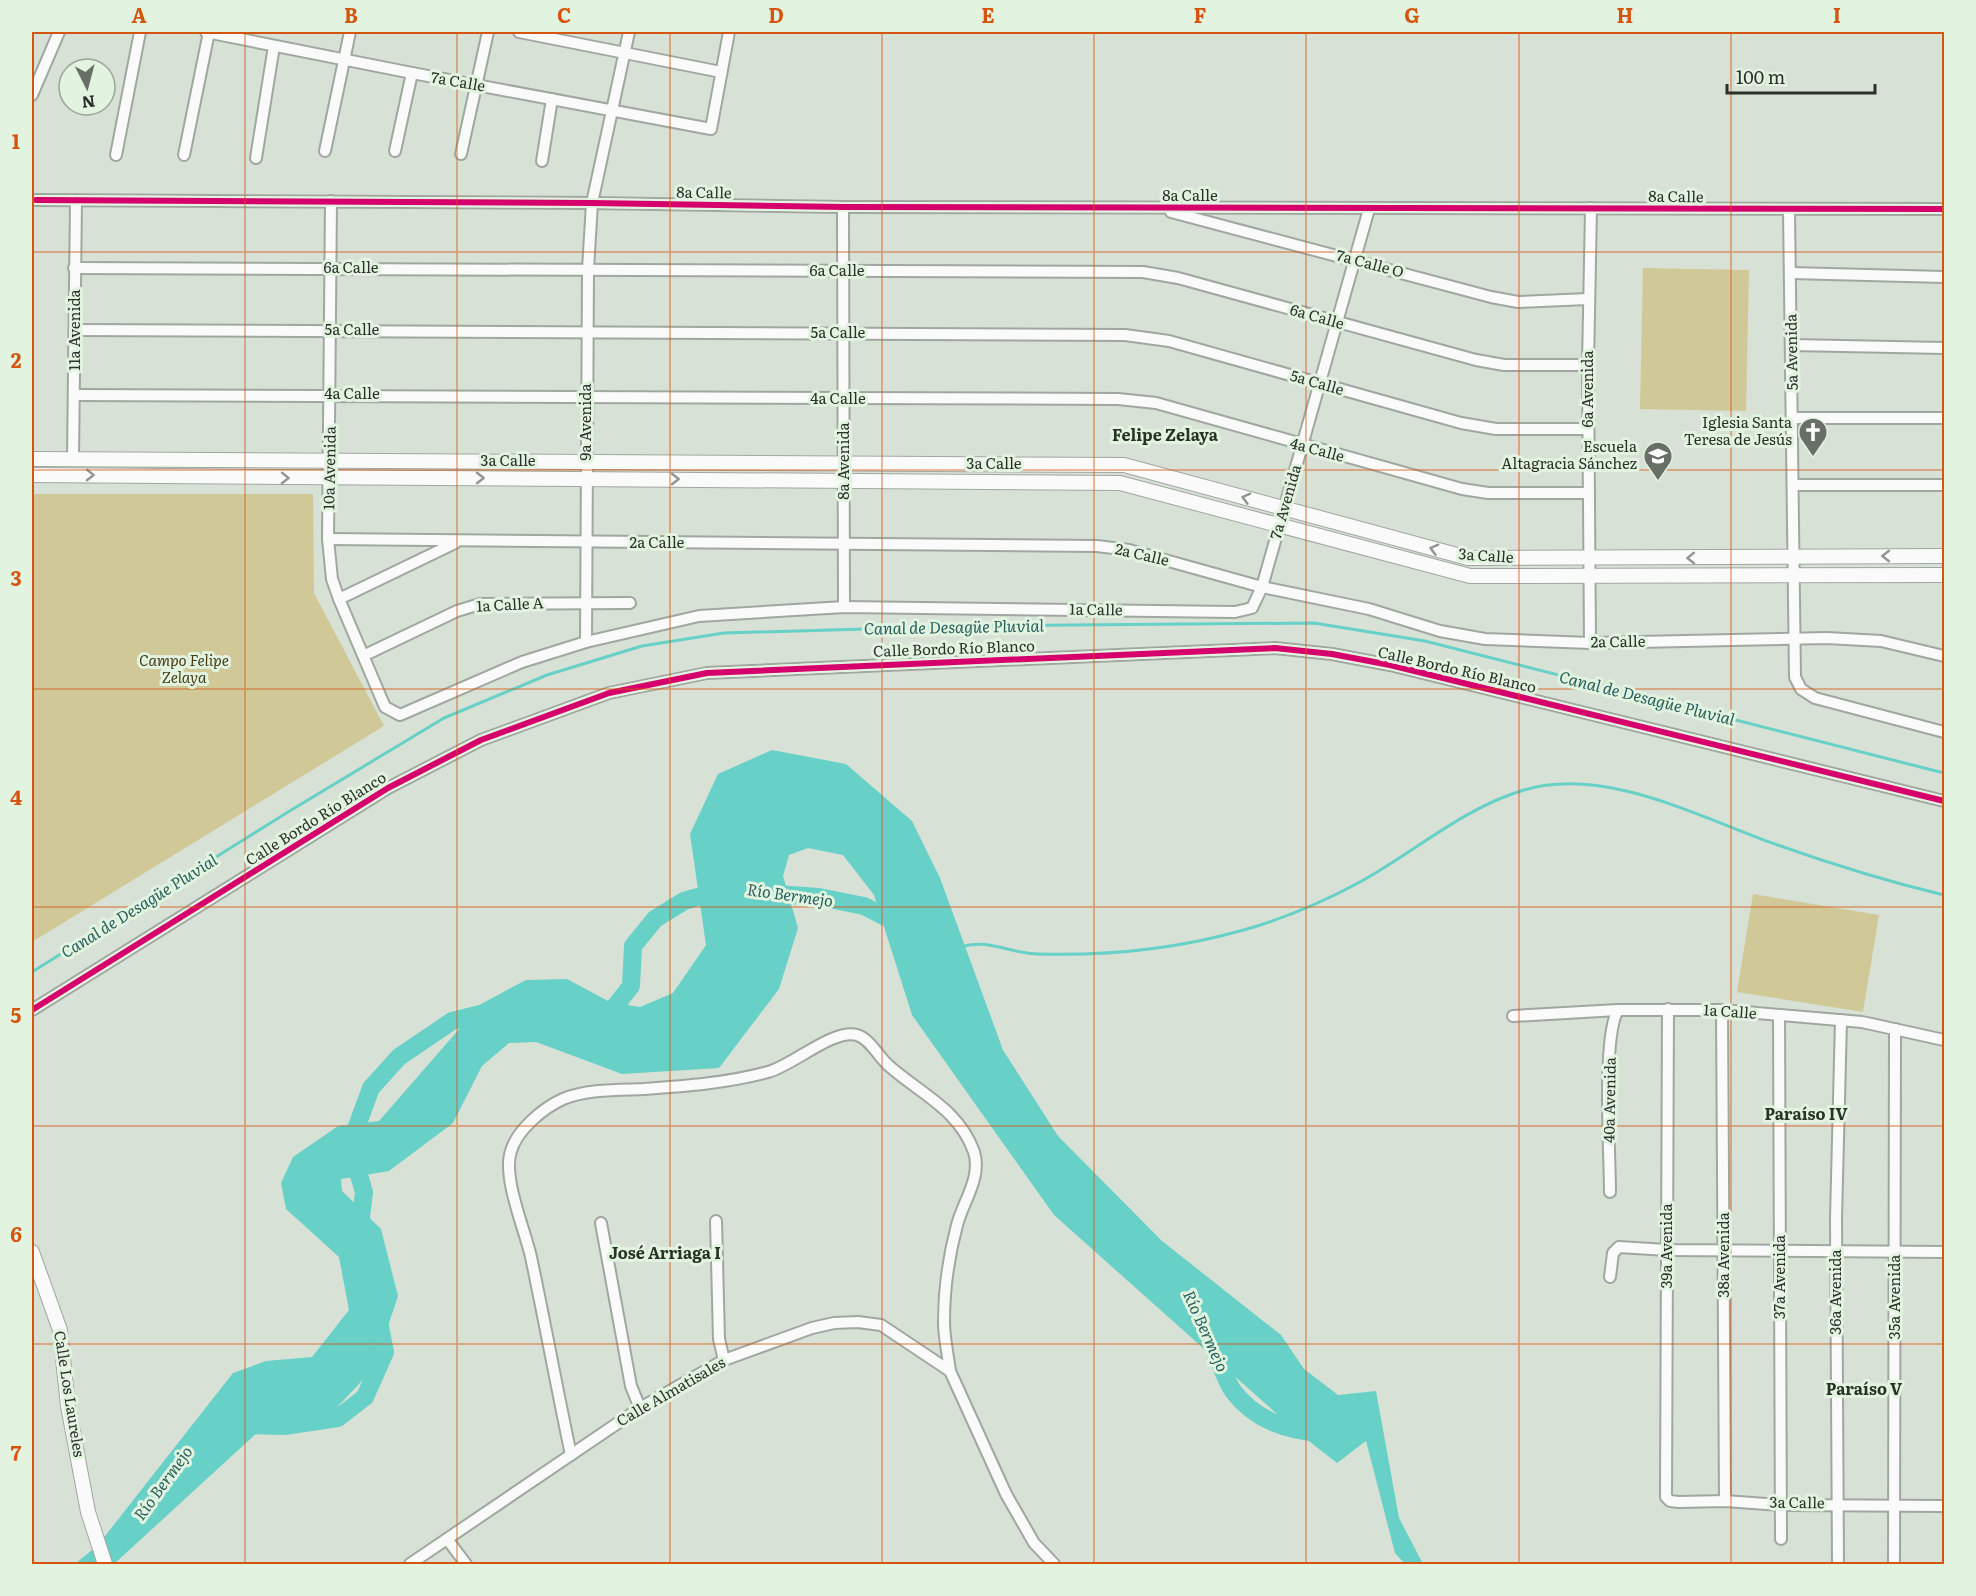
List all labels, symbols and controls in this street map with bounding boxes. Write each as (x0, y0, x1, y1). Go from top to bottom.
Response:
text: A (131, 0, 147, 29)
text: B (344, 0, 358, 29)
text: C (557, 0, 571, 29)
text: D (768, 0, 784, 29)
text: E (981, 0, 995, 29)
text: F (1194, 0, 1207, 29)
text: G (1404, 0, 1420, 29)
text: H (1617, 0, 1633, 29)
text: I (1833, 0, 1841, 29)
north arrow (57, 57, 117, 117)
scale bar (1727, 57, 1876, 95)
text: 100 m (1736, 63, 1785, 90)
street label: 7a Calle (429, 64, 487, 97)
text: N (81, 90, 97, 116)
text: 1 (12, 125, 20, 155)
street label: 8a Calle (676, 180, 732, 203)
street label: 8a Calle (1162, 183, 1218, 206)
street label: 8a Calle (1648, 184, 1704, 207)
street label: 7a Calle O (1334, 242, 1407, 283)
street label: 6a Calle (323, 255, 379, 278)
street label: 6a Calle (809, 258, 865, 281)
street label: 11a Avenida (62, 288, 85, 371)
street label: 6a Calle (1288, 297, 1347, 334)
street label: 5a Avenida (1778, 313, 1803, 391)
street label: 5a Calle (325, 317, 380, 340)
street label: 5a Calle (811, 320, 866, 343)
text: 2 (11, 344, 22, 374)
street label: 6a Avenida (1575, 350, 1598, 428)
street label: 5a Calle (1288, 363, 1347, 400)
street label: 4a Calle (324, 381, 380, 404)
street label: 9a Avenida (573, 383, 596, 460)
street label: 4a Calle (810, 386, 866, 409)
place label: Iglesia Santa Teresa de Jesús (1684, 410, 1793, 450)
church icon: Iglesia Santa Teresa de Jesús (1797, 416, 1829, 458)
street label: 8a Avenida (831, 421, 854, 500)
district label: Felipe Zelaya (1112, 422, 1219, 446)
street label: 10a Avenida (316, 425, 341, 510)
street label: 4a Calle (1288, 430, 1347, 467)
place label: Escuela Altagracia Sánchez (1501, 434, 1638, 474)
school or university icon: Escuela Altagracia Sánchez (1642, 440, 1674, 482)
street label: 3a Calle (480, 448, 536, 471)
street label: 3a Calle (966, 451, 1022, 474)
street label: 7a Avenida (1263, 461, 1306, 542)
one-way arrow (85, 469, 94, 482)
one-way arrow (280, 472, 289, 484)
one-way arrow (475, 472, 484, 484)
one-way arrow (670, 473, 679, 485)
one-way arrow (1241, 493, 1251, 506)
street label: 2a Calle (630, 530, 685, 553)
street label: 2a Calle (1113, 536, 1172, 571)
street label: 3a Calle (1458, 541, 1515, 568)
one-way arrow (1429, 543, 1439, 556)
one-way arrow (1882, 550, 1891, 562)
one-way arrow (1687, 551, 1696, 564)
text: 3 (10, 562, 22, 592)
street label: 1a Calle A (476, 590, 544, 617)
street label: 1a Calle (1069, 597, 1123, 620)
water label: Canal de Desagüe Pluvial (864, 612, 1045, 640)
street label: 2a Calle (1590, 629, 1646, 652)
street label: Calle Bordo Río Blanco (873, 633, 1035, 662)
street label: Calle Bordo Río Blanco (1376, 639, 1539, 698)
park label: Campo Felipe Zelaya (139, 648, 229, 688)
water label: Canal de Desagüe Pluvial (1557, 664, 1738, 731)
street label: Calle Bordo Río Blanco (240, 765, 390, 870)
text: 4 (10, 781, 22, 811)
water label: Canal de Desagüe Pluvial (56, 847, 222, 963)
water label: Río Bermejo (745, 876, 835, 912)
street label: 1a Calle (1703, 997, 1758, 1024)
text: 5 (11, 999, 22, 1029)
street label: 40a Avenida (1596, 1056, 1621, 1143)
district label: Paraíso IV (1764, 1101, 1848, 1125)
street label: 39a Avenida (1654, 1203, 1677, 1289)
street label: 38a Avenida (1711, 1211, 1734, 1298)
text: 6 (10, 1218, 22, 1248)
street label: 37a Avenida (1767, 1234, 1790, 1319)
district label: José Arriaga I (609, 1240, 721, 1264)
street label: 36a Avenida (1823, 1248, 1846, 1335)
street label: 35a Avenida (1882, 1254, 1905, 1339)
water label: Río Bermejo (1178, 1286, 1236, 1375)
street label: Calle Los Laureles (49, 1329, 92, 1459)
street label: Calle Almatisales (611, 1350, 729, 1431)
district label: Paraíso V (1826, 1376, 1902, 1400)
text: 7 (11, 1437, 22, 1467)
water label: Río Bermejo (127, 1440, 197, 1525)
street label: 3a Calle (1769, 1490, 1825, 1513)

